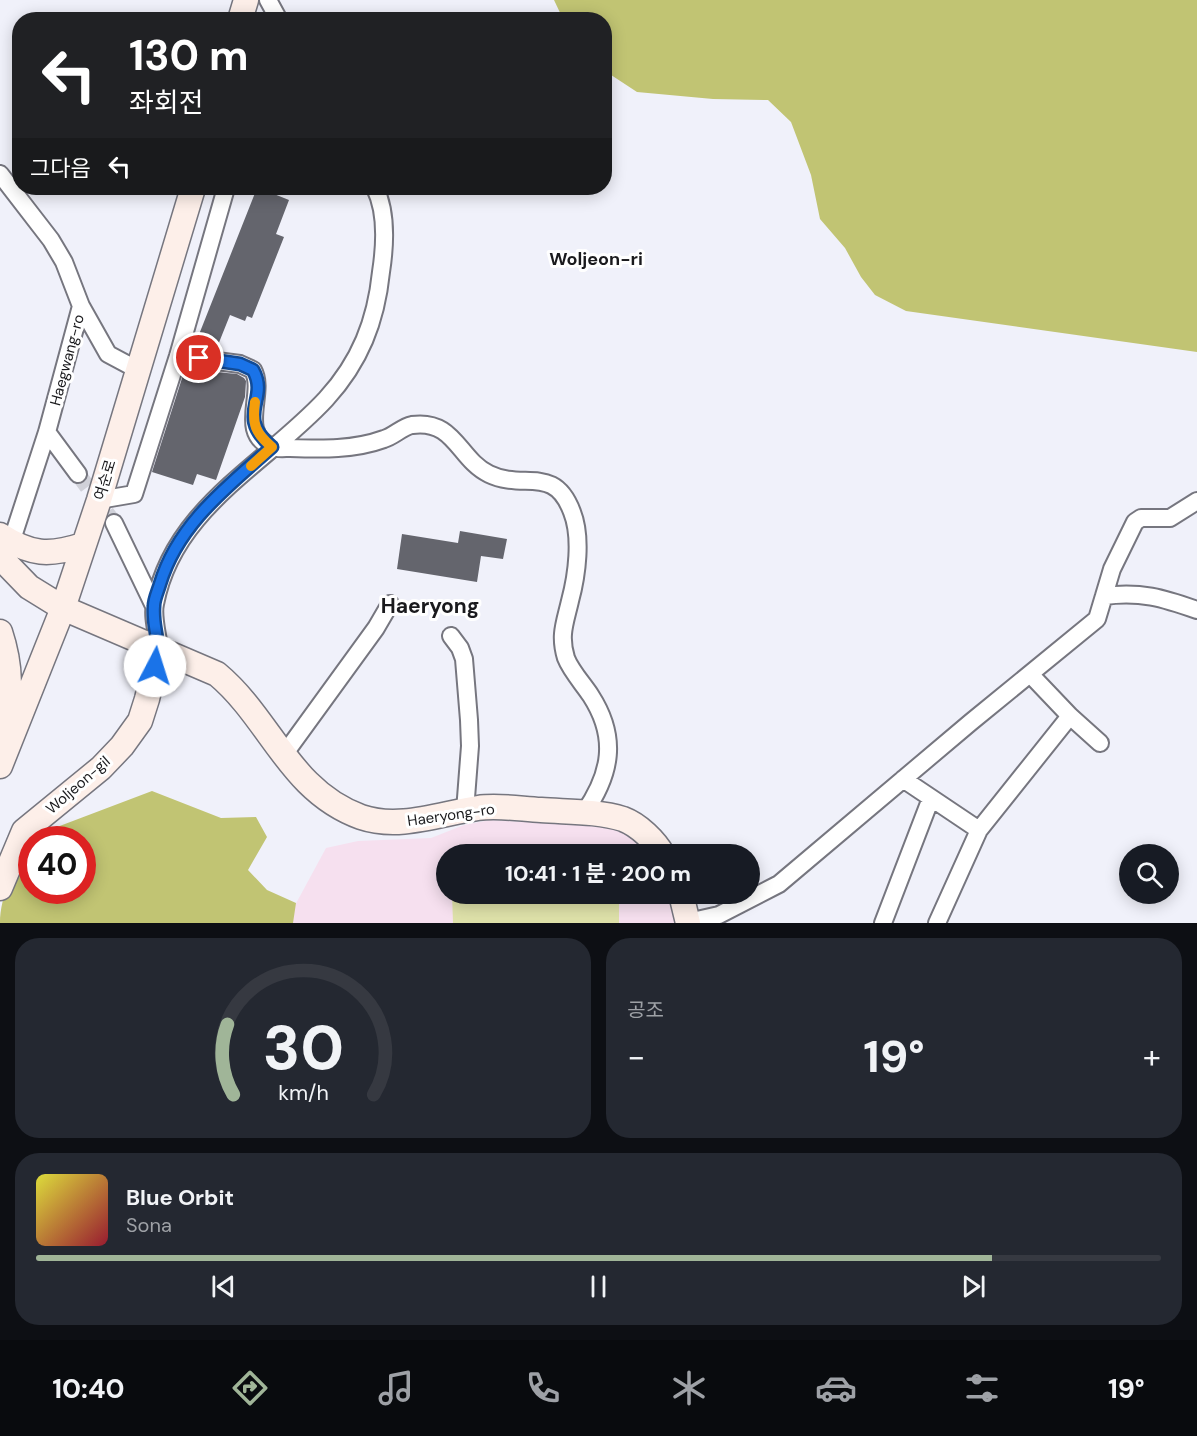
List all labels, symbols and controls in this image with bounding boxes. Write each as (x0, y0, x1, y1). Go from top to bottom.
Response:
text: 130 m (129, 28, 249, 83)
icon: left (30, 36, 108, 114)
text: 좌회전 (129, 85, 204, 120)
icon: left (103, 150, 136, 183)
text: 그다음 (30, 154, 91, 183)
district label: Woljeon-ri (549, 247, 643, 271)
street label: Haegwang-ro (45, 312, 89, 408)
pin (173, 332, 224, 383)
icon: arrive (182, 341, 215, 374)
street label: 여순로 (89, 457, 121, 503)
district label: Haeryong (381, 592, 479, 620)
position arrow (123, 634, 187, 698)
street label: Woljeon-gil (42, 752, 114, 818)
street label: Haeryong-ro (406, 799, 496, 831)
speed limit sign: 40 (18, 826, 96, 904)
map controls (1119, 844, 1179, 904)
button: search (1119, 844, 1179, 904)
text: 10:41 · 1 분 · 200 m (505, 859, 691, 888)
text: 공조 (627, 997, 664, 1023)
text: 30 (262, 1007, 344, 1088)
text: 19° (863, 1027, 925, 1086)
text: − (627, 1035, 645, 1078)
text: + (1143, 1035, 1161, 1078)
text: km/h (278, 1079, 328, 1107)
text: Blue Orbit (126, 1183, 234, 1212)
text: Sona (126, 1212, 172, 1238)
icon: previous (207, 1270, 240, 1303)
icon: pause (582, 1270, 615, 1303)
icon: next (957, 1270, 990, 1303)
icon: directions (229, 1367, 271, 1409)
icon: music (375, 1367, 417, 1409)
icon: phone (522, 1367, 564, 1409)
icon: climate (668, 1367, 710, 1409)
icon: car (815, 1367, 857, 1409)
icon: filters (961, 1367, 1003, 1409)
text: 10:40 (52, 1371, 125, 1406)
text: 19° (1108, 1371, 1145, 1406)

